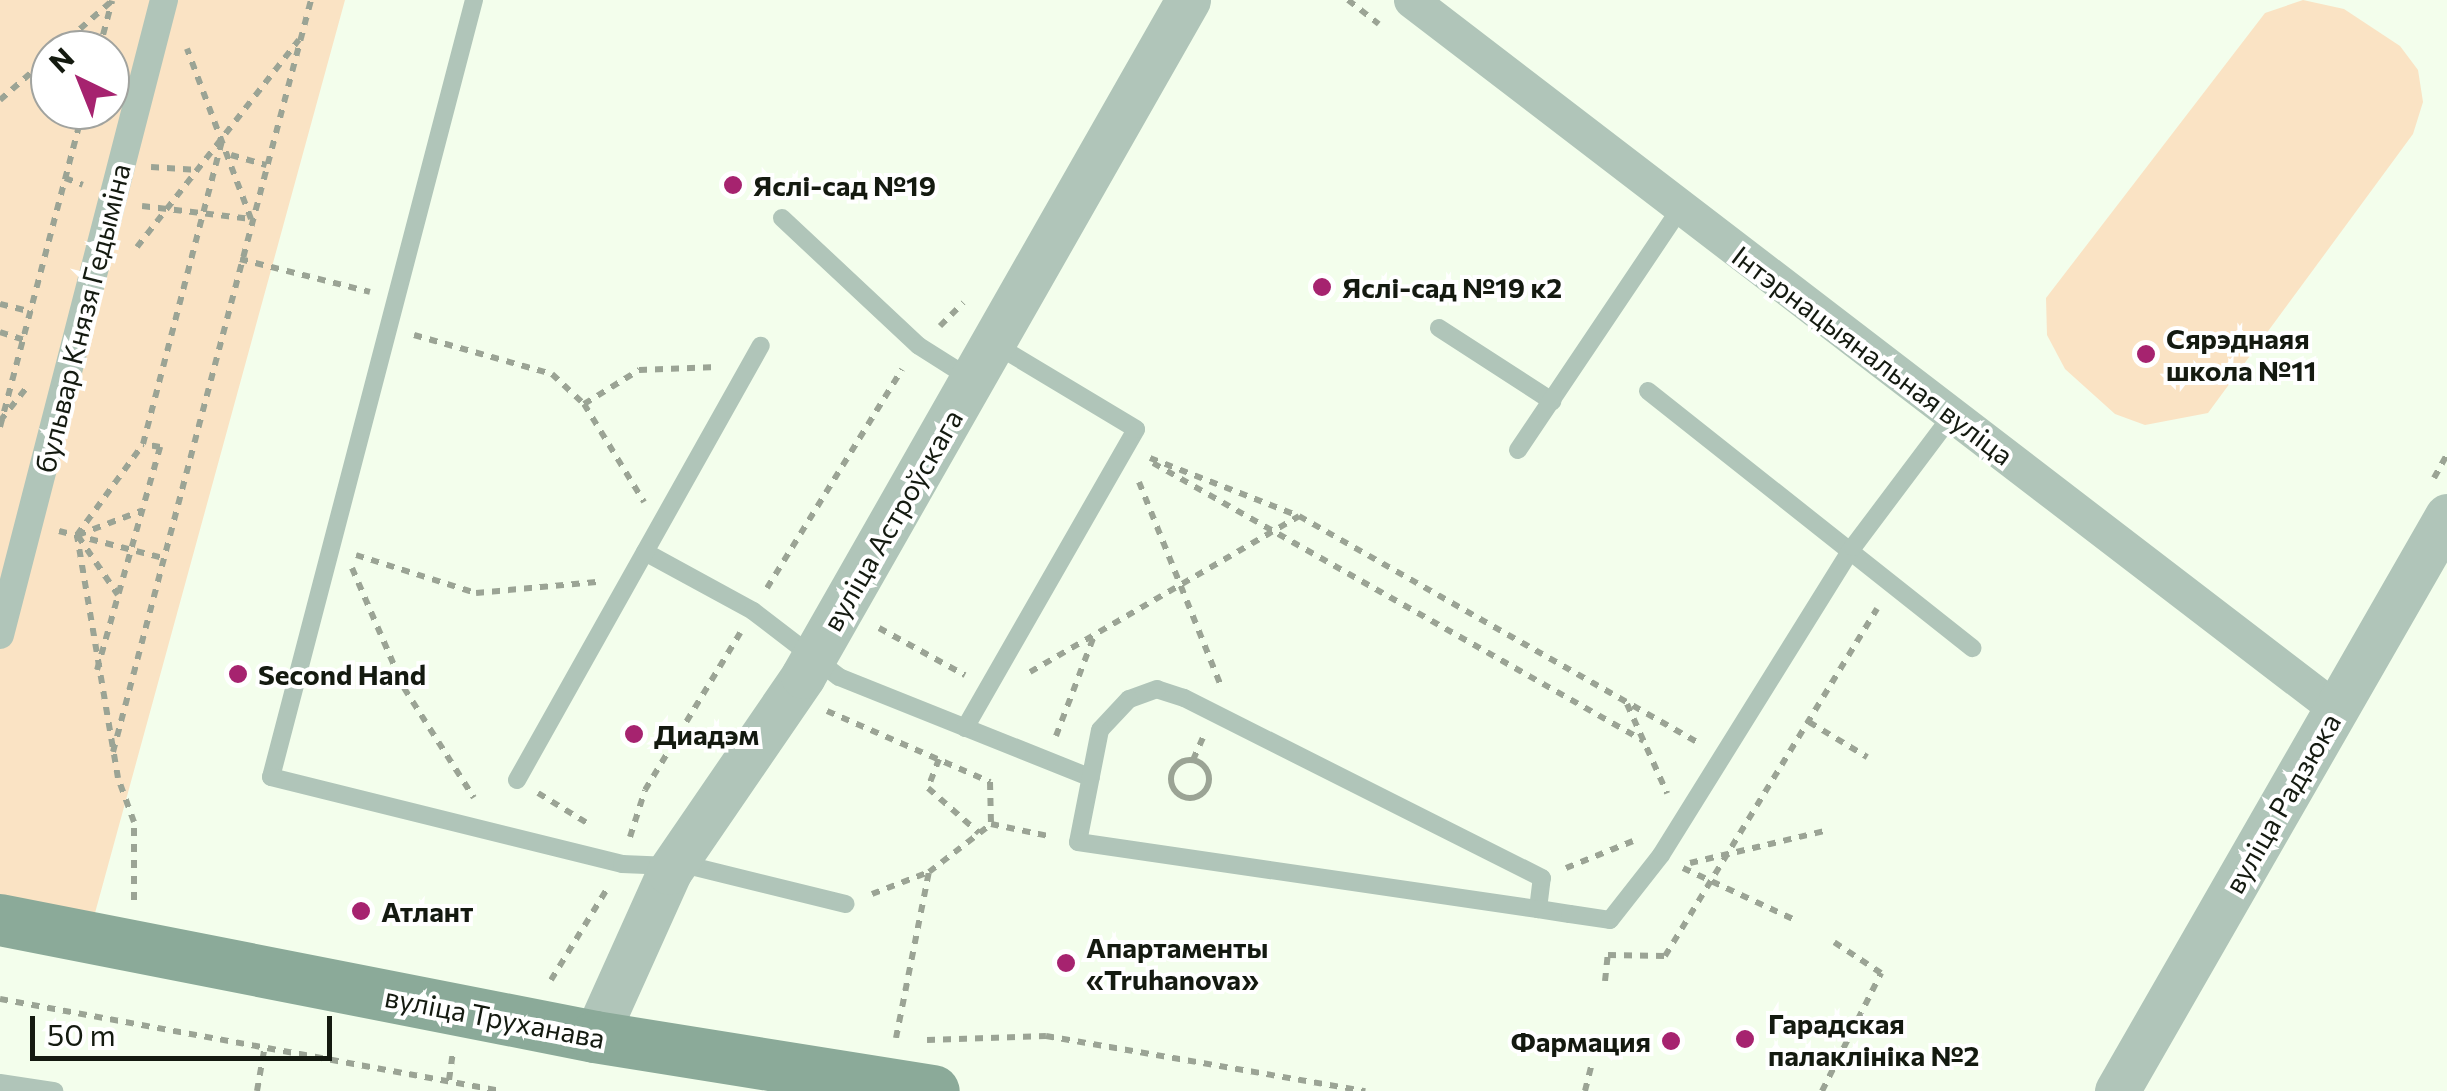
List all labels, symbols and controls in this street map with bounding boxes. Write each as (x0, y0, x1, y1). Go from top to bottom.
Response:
north arrow (30, 30, 130, 130)
text: N (42, 40, 80, 79)
street label: бульвар Князя Гедыміна (27, 160, 137, 476)
place label: Яслі-сад №19 (753, 168, 936, 202)
marker: Яслі-сад №19 (722, 174, 744, 196)
street label: Інтэрнацыянальная вуліца (1726, 238, 2020, 472)
place label: Яслі-сад №19 к2 (1342, 270, 1562, 304)
marker: Яслі-сад №19 к2 (1311, 276, 1333, 298)
place label: Сярэднаяя школа №11 (2166, 321, 2316, 387)
marker: Сярэднаяя школа №11 (2135, 343, 2157, 365)
street label: вуліца Астроўскага (815, 403, 969, 637)
place label: Second Hand (258, 657, 426, 691)
marker: Second Hand (227, 663, 249, 685)
street label: вуліца Радзюка (2217, 707, 2347, 899)
place label: Диадэм (654, 717, 759, 751)
marker: Диадэм (623, 723, 645, 745)
place label: Атлант (381, 894, 473, 928)
marker: Атлант (350, 900, 372, 922)
place label: Апартаменты «Truhanova» (1086, 930, 1268, 996)
marker: Апартаменты «Truhanova» (1055, 952, 1077, 974)
street label: вуліца Труханава (382, 979, 608, 1055)
scale bar (35, 996, 338, 1058)
place label: Гарадская палаклініка №2 (1768, 1006, 1980, 1072)
text: 50 m (47, 1015, 116, 1052)
place label: Фармация (1511, 1024, 1651, 1058)
marker: Гарадская палаклініка №2 (1732, 1026, 1758, 1052)
marker: Фармация (1660, 1030, 1682, 1052)

